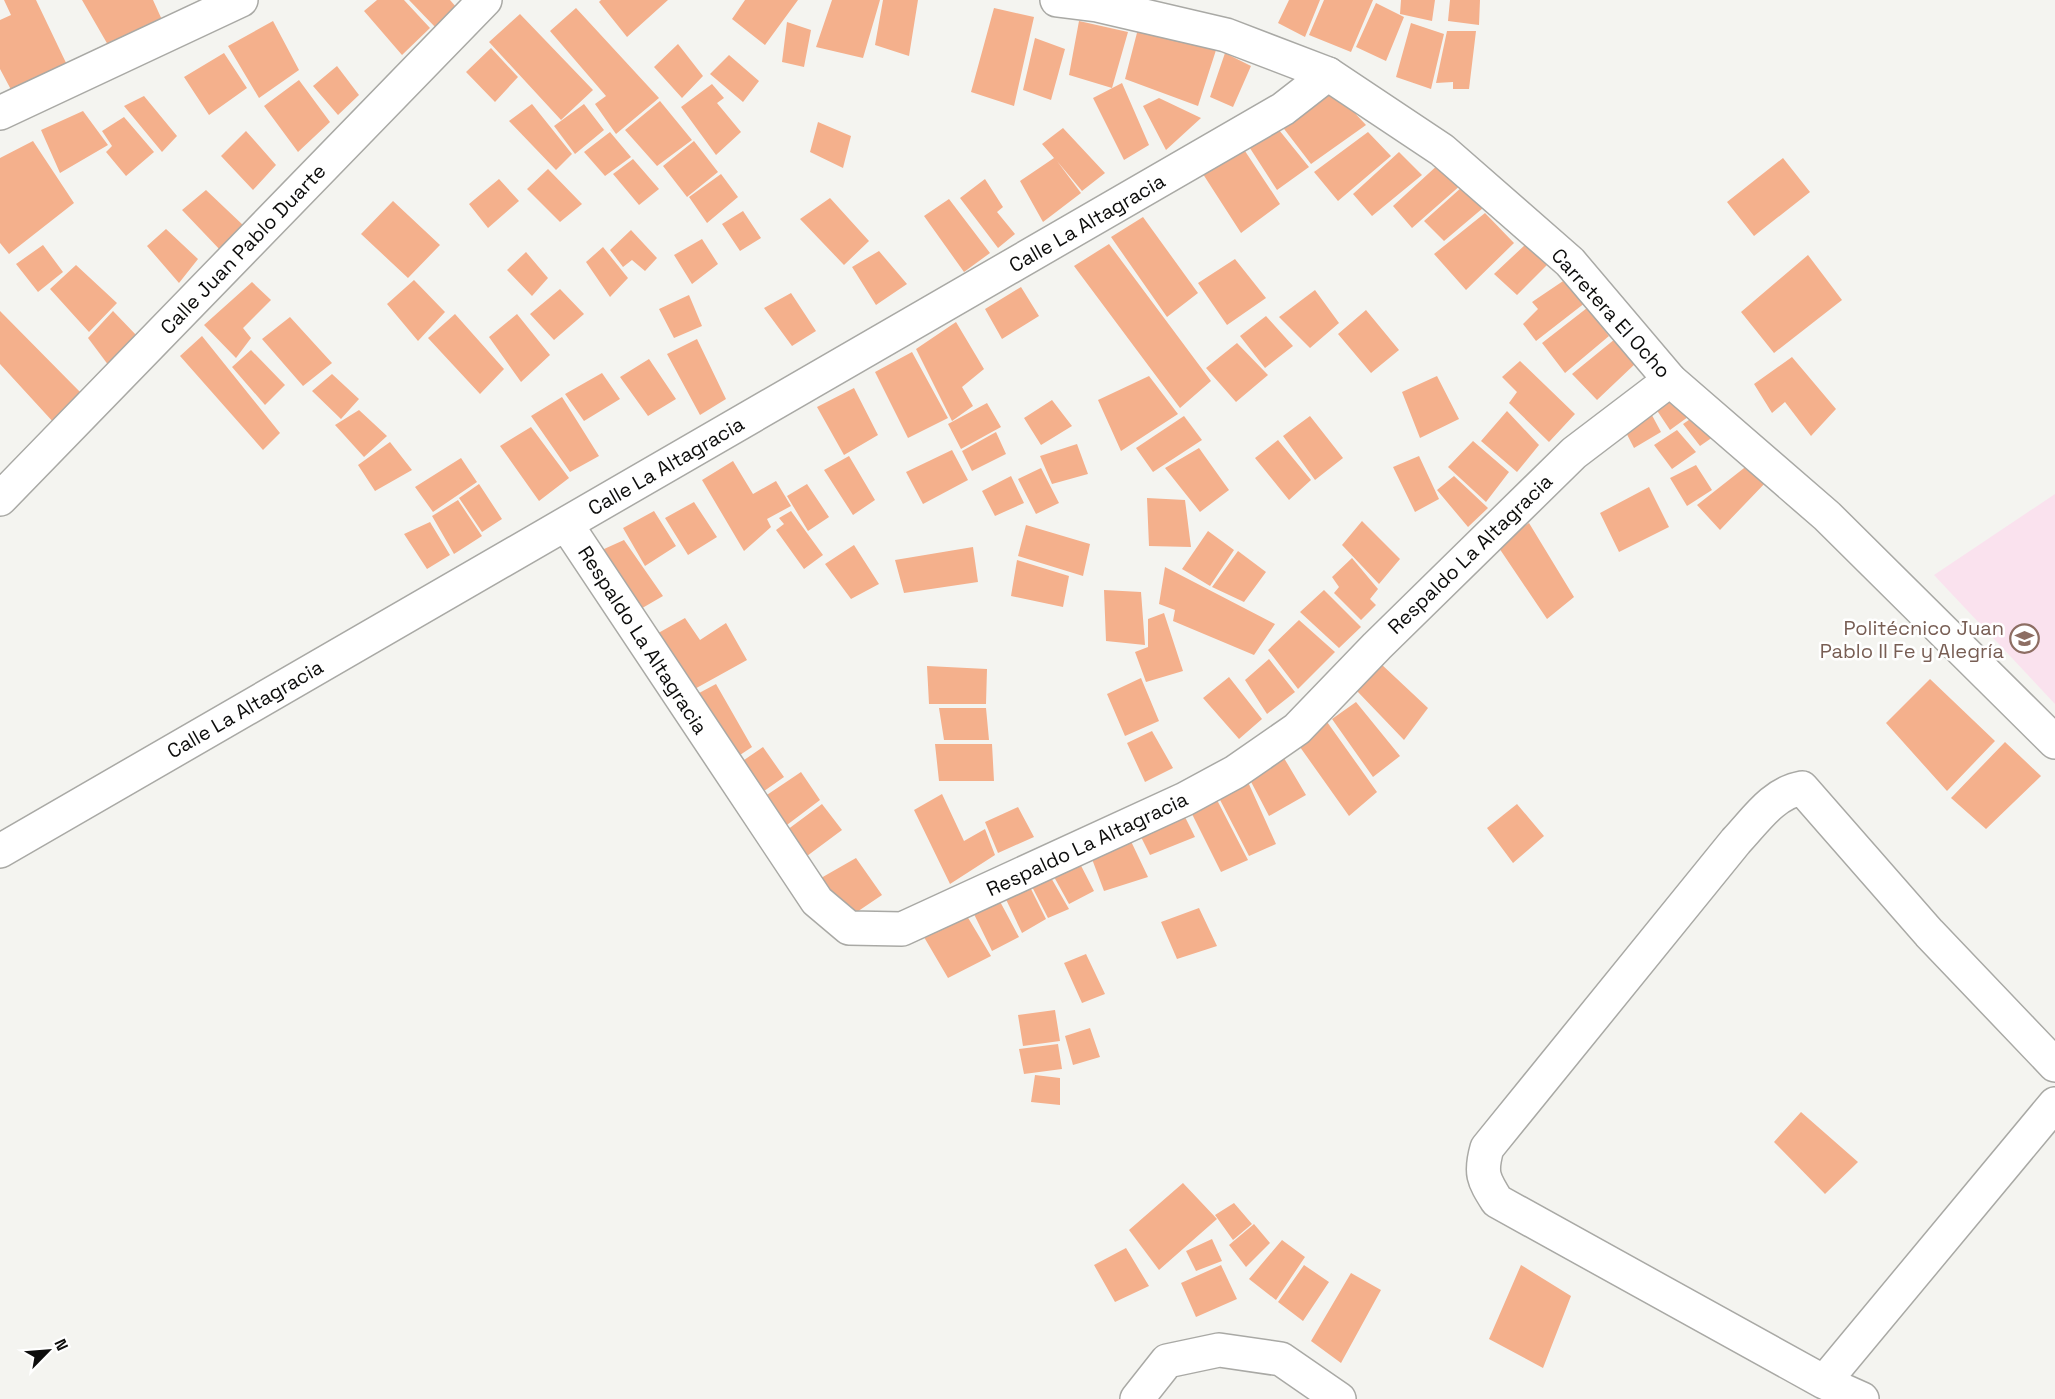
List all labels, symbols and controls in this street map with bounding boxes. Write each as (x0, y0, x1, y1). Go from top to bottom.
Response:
street label: Calle Juan Pablo Duarte (155, 158, 331, 340)
street label: Calle La Altagracia (1004, 168, 1170, 278)
street label: Carretera El Ocho (1546, 243, 1676, 383)
street label: Calle La Altagracia (583, 411, 749, 521)
street label: Respaldo La Altagracia (1382, 468, 1558, 640)
street label: Respaldo La Altagracia (572, 541, 714, 739)
place label: Politécnico Juan Pablo II Fe y Alegría (1820, 615, 2004, 664)
school or university icon: Politécnico Juan Pablo II Fe y Alegría (2009, 623, 2041, 655)
street label: Calle La Altagracia (162, 654, 328, 764)
street label: Respaldo La Altagracia (982, 786, 1192, 902)
north arrow (18, 1321, 78, 1381)
text: N (49, 1336, 73, 1354)

